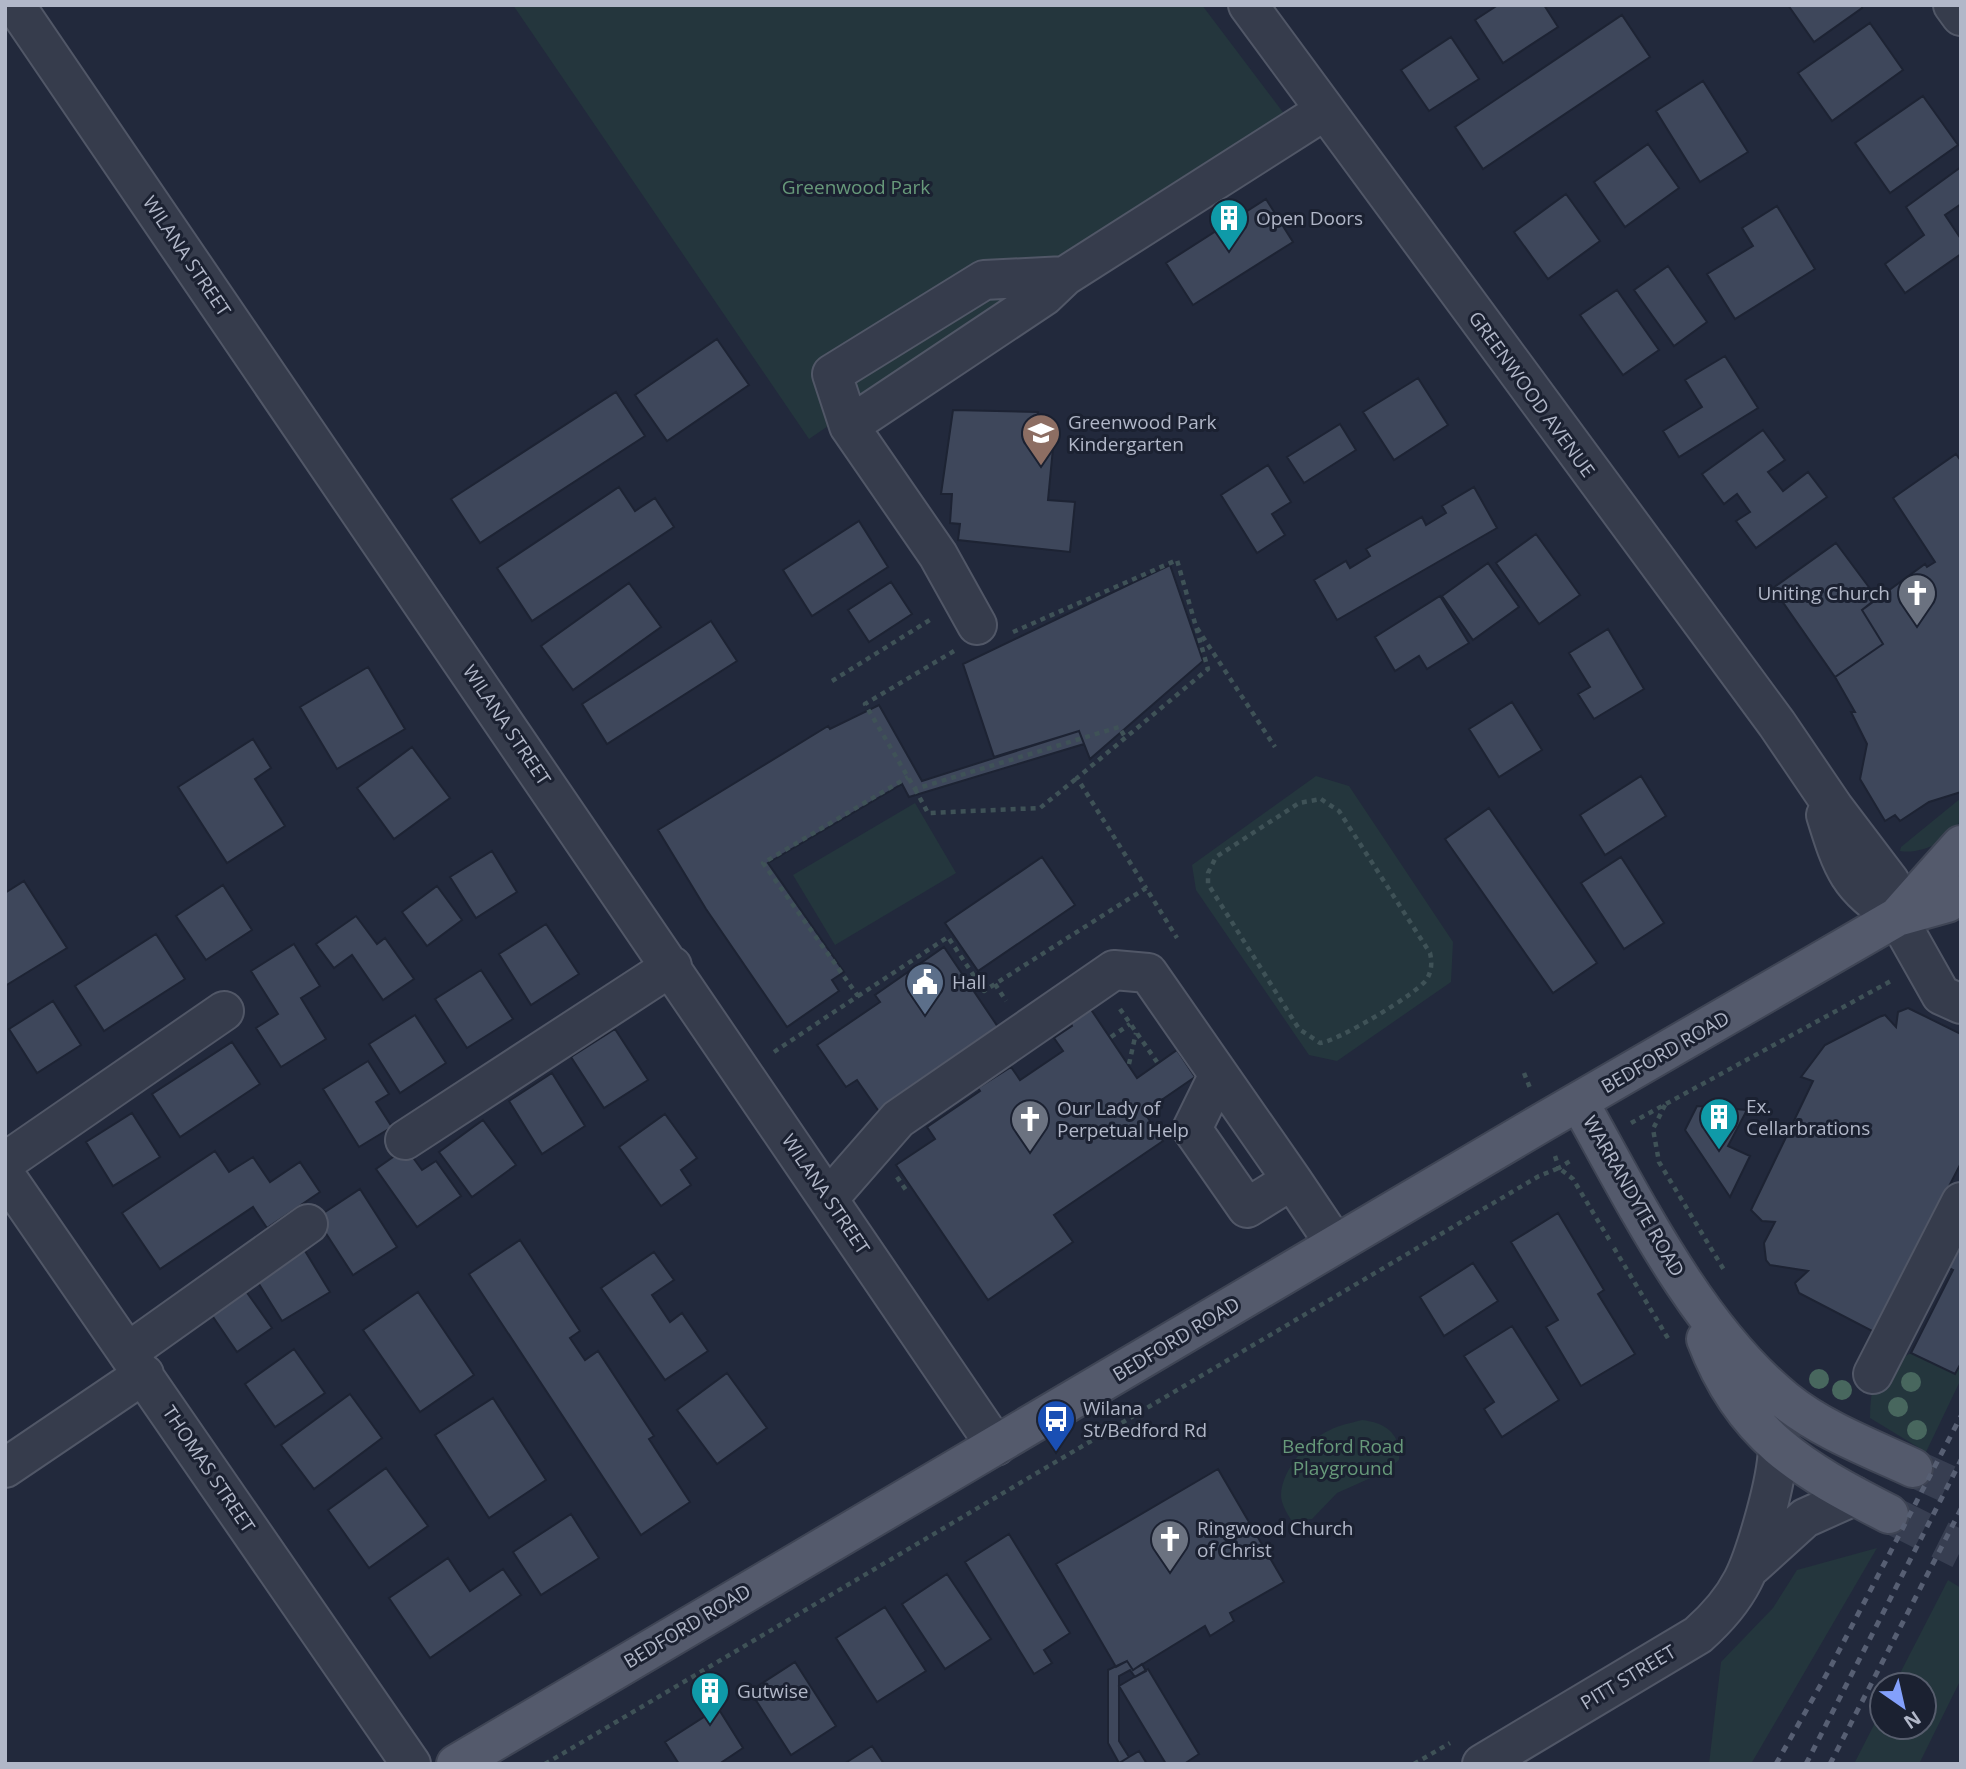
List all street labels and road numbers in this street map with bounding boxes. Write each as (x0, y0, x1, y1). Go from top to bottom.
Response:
street label: WILANA STREET (137, 191, 237, 322)
street label: GREENWOOD AVENUE (1463, 306, 1601, 482)
street label: WILANA STREET (457, 660, 557, 791)
street label: BEDFORD ROAD (1596, 1005, 1734, 1099)
street label: WARRANDYTE ROAD (1577, 1111, 1691, 1281)
street label: WILANA STREET (776, 1129, 876, 1260)
street label: BEDFORD ROAD (1108, 1291, 1244, 1387)
street label: THOMAS STREET (157, 1400, 261, 1538)
street label: BEDFORD ROAD (619, 1578, 755, 1674)
street label: PITT STREET (1576, 1638, 1681, 1716)

